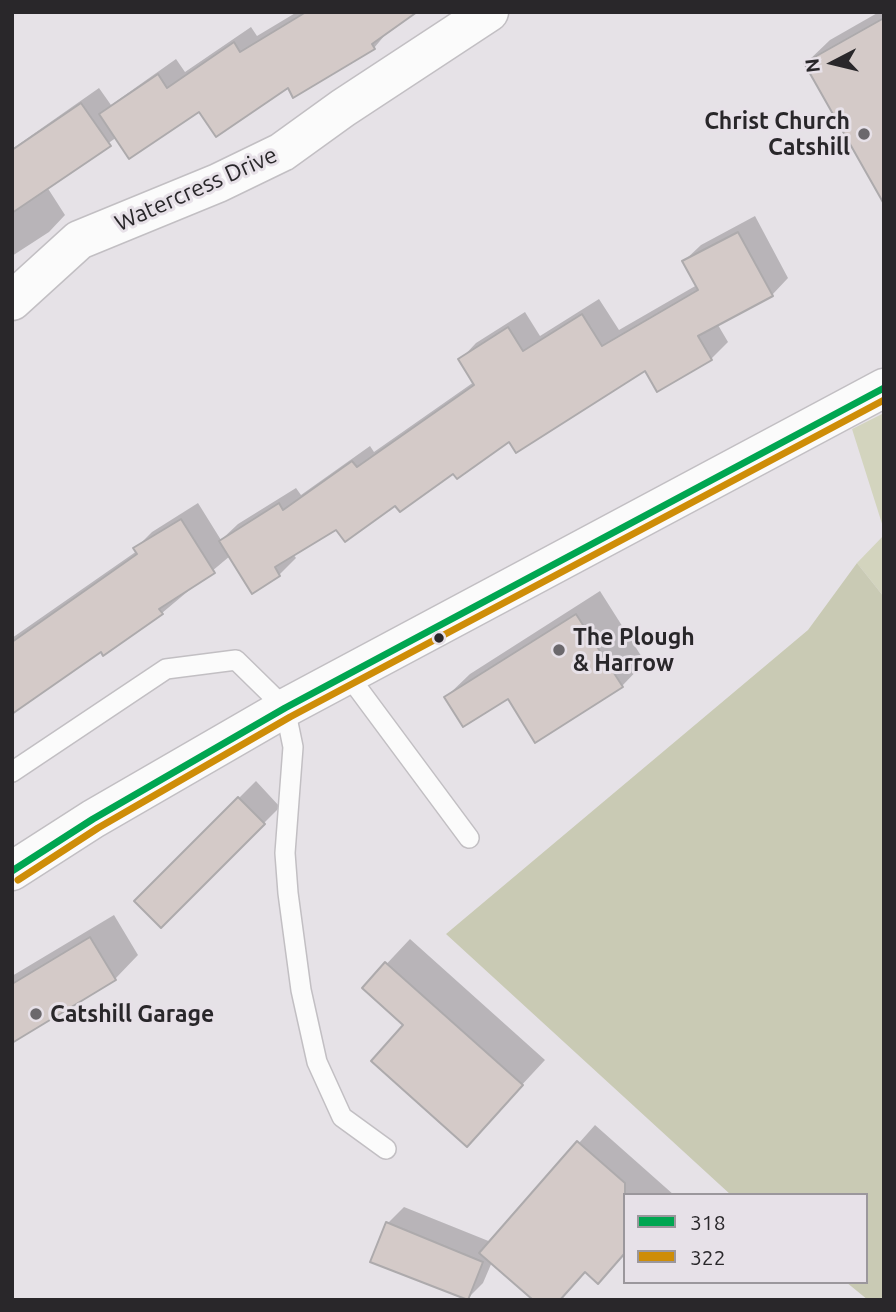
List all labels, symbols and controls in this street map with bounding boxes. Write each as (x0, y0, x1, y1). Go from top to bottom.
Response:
north arrow (798, 28, 868, 98)
text: N (800, 57, 824, 74)
place label: Christ Church Catshill (704, 107, 850, 161)
marker: Christ Church Catshill (856, 126, 872, 142)
street label: Watercress Drive (111, 141, 281, 237)
place label: The Plough & Harrow (573, 623, 695, 677)
unlabelled marker (432, 631, 446, 645)
marker: The Plough & Harrow (551, 642, 567, 658)
place label: Catshill Garage (50, 1000, 214, 1028)
marker: Catshill Garage (28, 1006, 44, 1022)
legend (623, 1193, 868, 1284)
text: 318 (690, 1210, 726, 1234)
text: 322 (690, 1245, 726, 1269)

